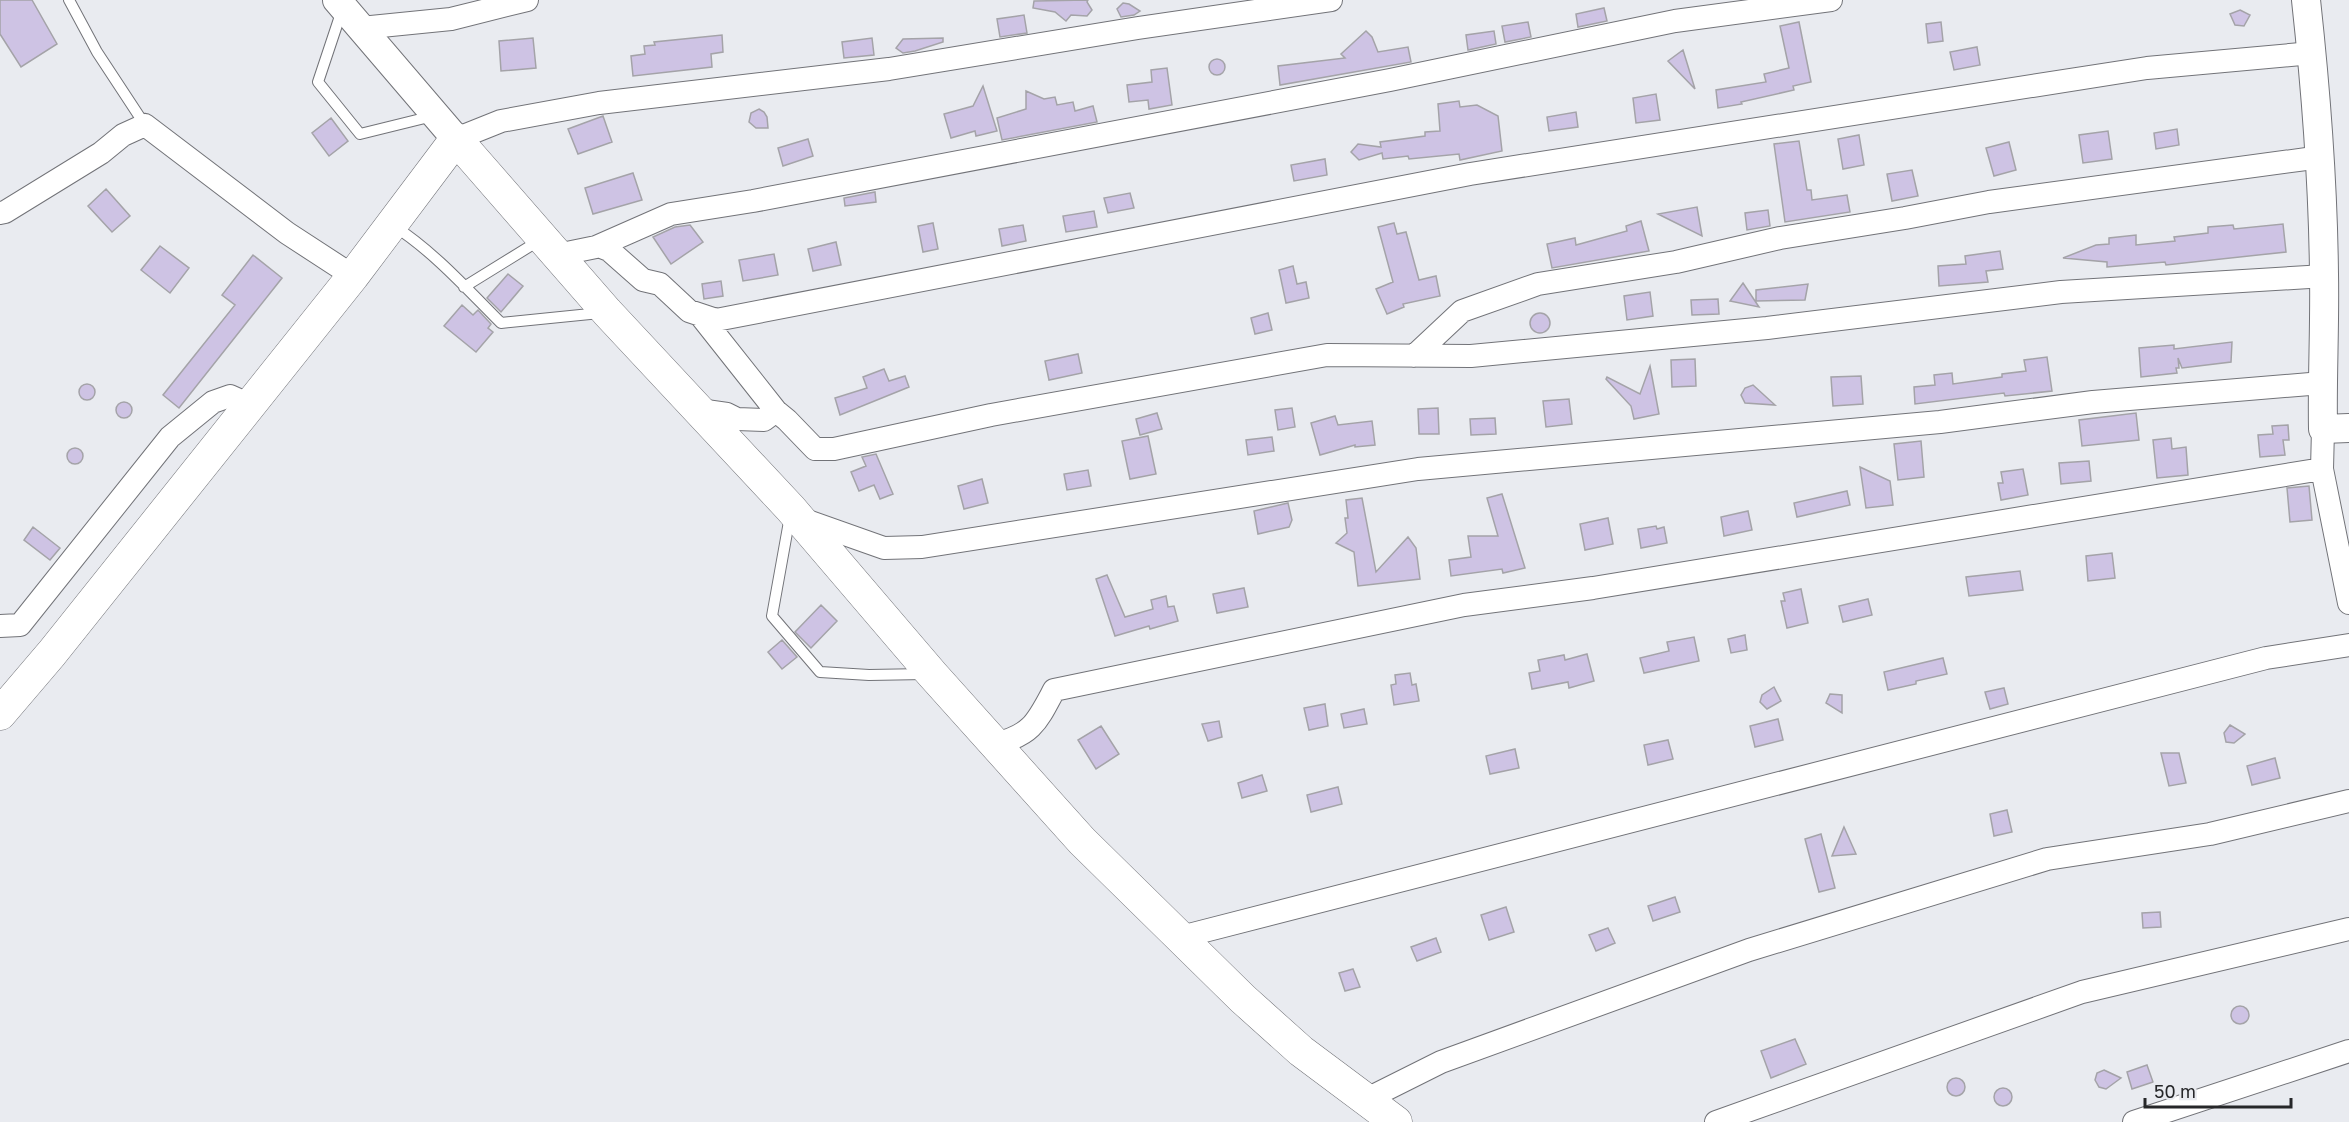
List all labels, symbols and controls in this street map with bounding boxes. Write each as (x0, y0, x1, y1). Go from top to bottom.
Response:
scale bar (2145, 1071, 2290, 1109)
text: 50 m (2154, 1080, 2196, 1102)

